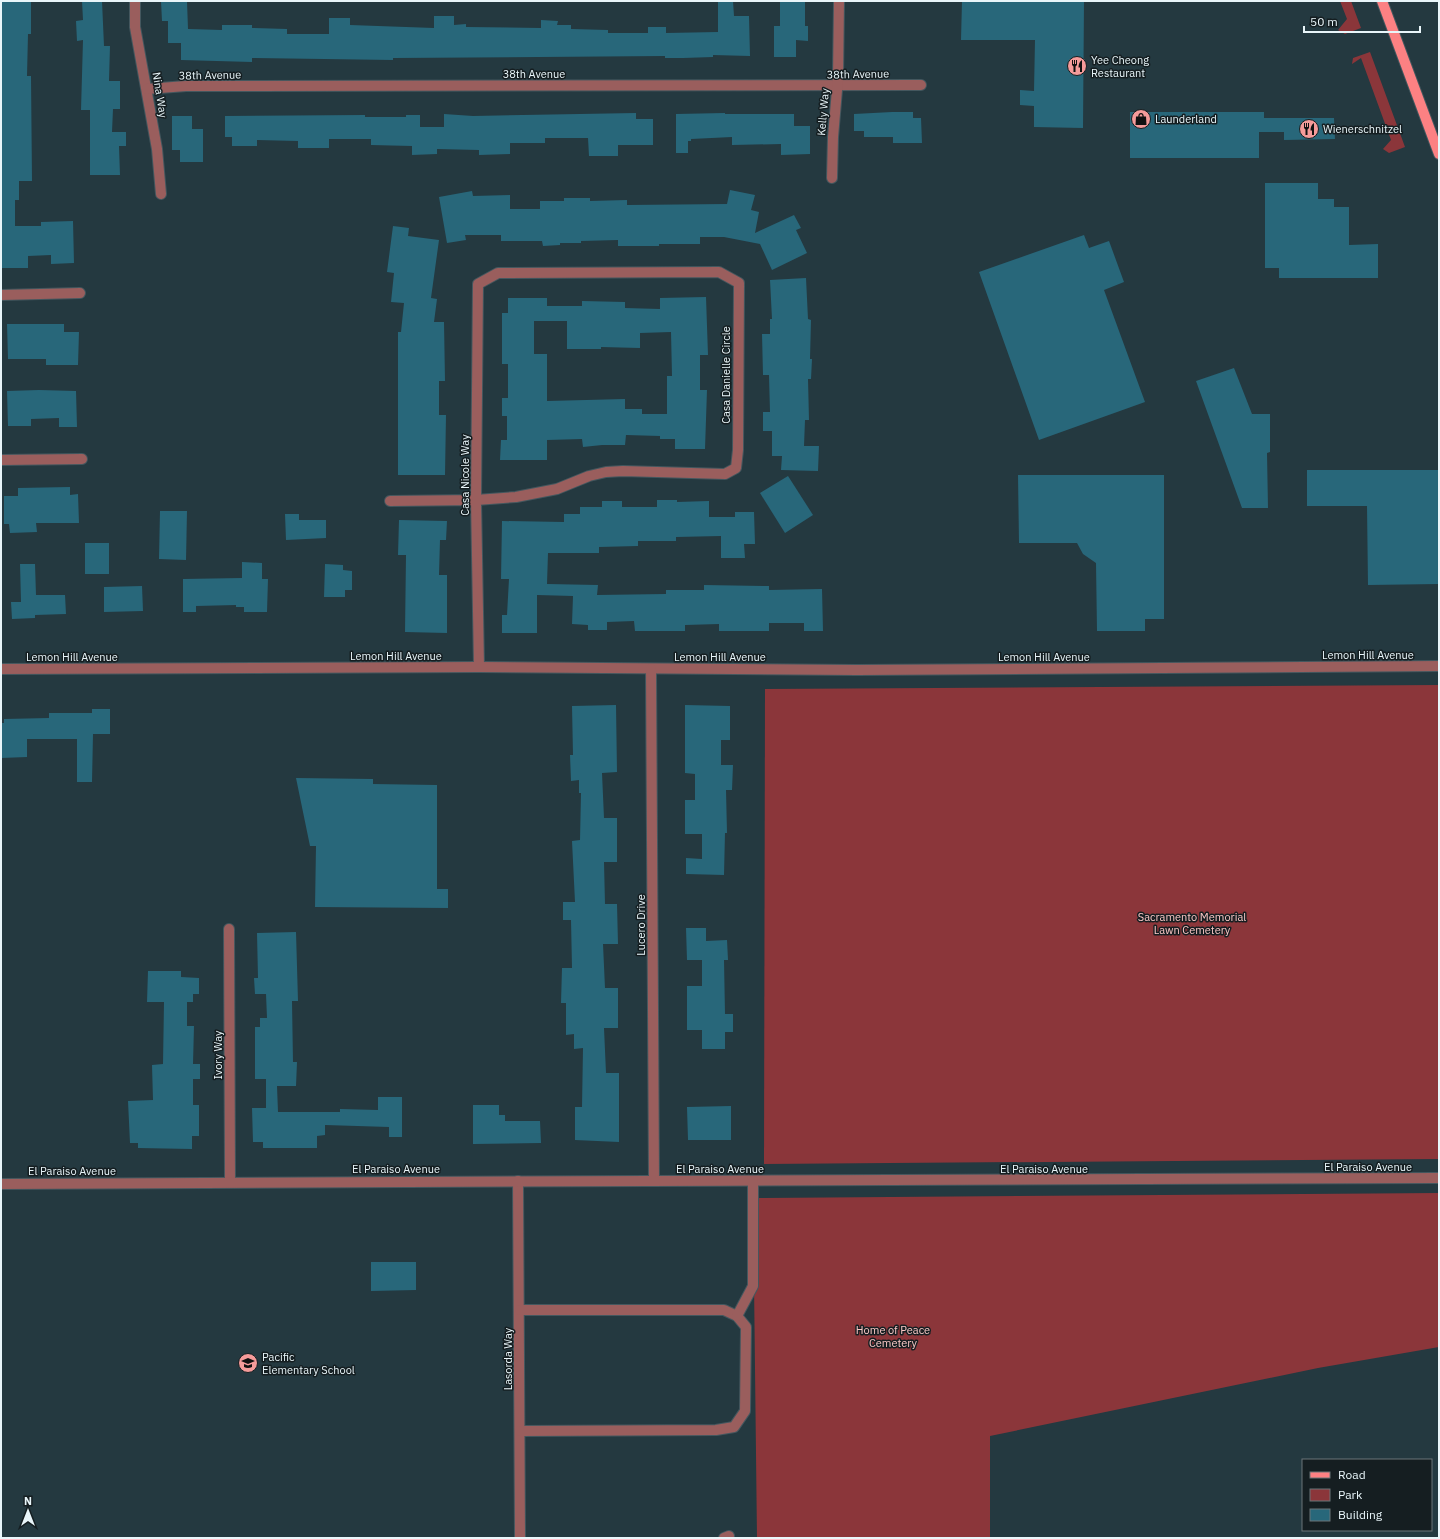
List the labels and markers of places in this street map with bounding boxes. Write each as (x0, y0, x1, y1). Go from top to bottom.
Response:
place label: Yee Cheong Restaurant (1091, 53, 1149, 80)
restaurant icon: Yee Cheong Restaurant (1066, 55, 1088, 77)
shop icon: Launderland (1130, 108, 1152, 130)
place label: Launderland (1155, 112, 1217, 126)
restaurant icon: Wienerschnitzel (1298, 118, 1320, 140)
place label: Wienerschnitzel (1323, 122, 1402, 136)
place label: Pacific Elementary School (262, 1350, 355, 1377)
school or university icon: Pacific Elementary School (237, 1352, 259, 1374)

